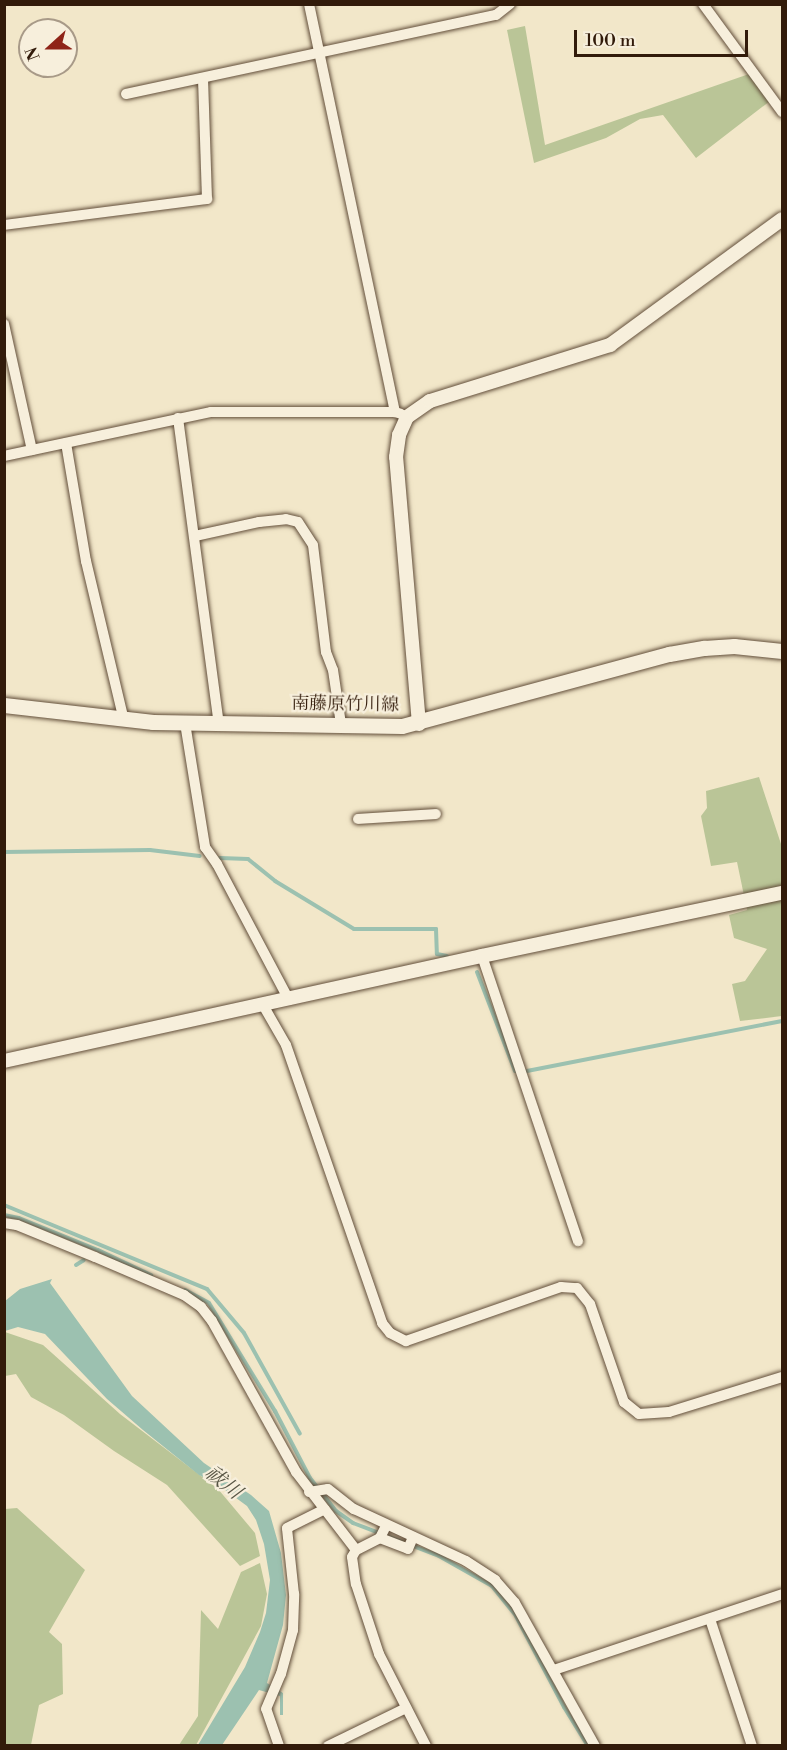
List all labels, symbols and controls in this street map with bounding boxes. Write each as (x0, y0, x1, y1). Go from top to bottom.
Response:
north arrow (18, 18, 78, 78)
scale bar (577, 18, 751, 56)
text: 100 m (585, 29, 636, 52)
text: N (21, 44, 45, 63)
street label: 南藤原竹川線 (291, 693, 399, 717)
water label: 祓川 (200, 1461, 246, 1505)

